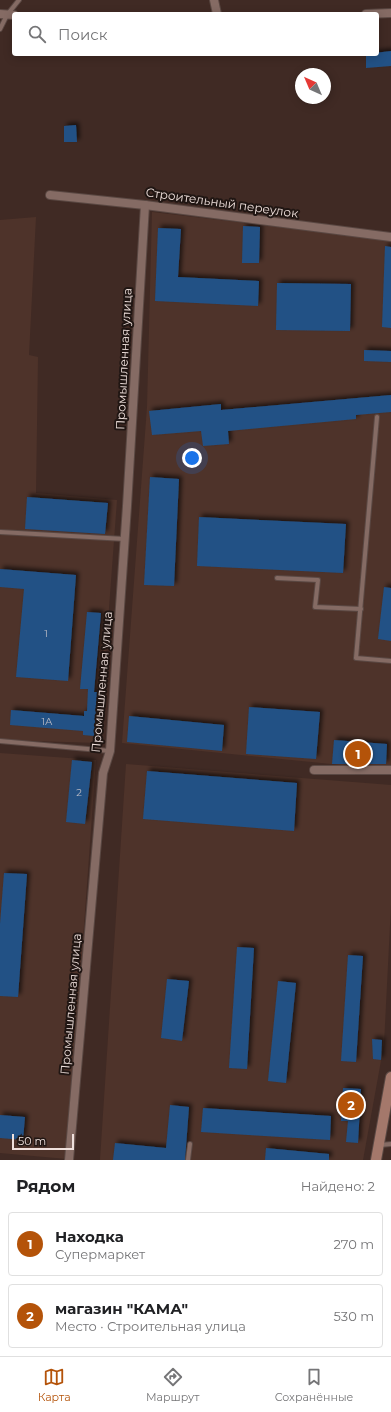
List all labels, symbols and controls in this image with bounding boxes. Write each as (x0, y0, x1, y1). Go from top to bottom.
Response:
search box (12, 12, 379, 56)
icon: search (26, 23, 48, 45)
text: Поиск (58, 25, 107, 44)
north arrow (295, 68, 331, 104)
street label: Строительный переулок (145, 184, 299, 221)
street label: Промышленная улица (112, 288, 135, 430)
your location (182, 448, 202, 468)
street label: Промышленная улица (88, 611, 115, 753)
house number: 1 (44, 627, 48, 640)
house number: 1А (41, 715, 53, 728)
pin: 1 (345, 739, 371, 769)
house number: 2 (76, 786, 82, 799)
street label: Промышленная улица (57, 933, 84, 1075)
pin: 2 (338, 1090, 364, 1120)
scale bar (12, 1132, 74, 1151)
text: 50 m (18, 1134, 46, 1148)
text: Рядом (16, 1176, 75, 1196)
text: Найдено: 2 (301, 1178, 375, 1194)
text: Находка (55, 1227, 124, 1246)
text: 1 (27, 1236, 33, 1252)
text: 270 m (333, 1236, 374, 1252)
text: Супермаркет (55, 1246, 145, 1262)
text: магазин "КАМА" (55, 1299, 188, 1318)
text: 2 (26, 1308, 34, 1324)
text: 530 m (334, 1308, 374, 1324)
text: Место · Строительная улица (55, 1318, 246, 1334)
tab: Карта (38, 1366, 71, 1404)
tab: Маршрут (146, 1366, 199, 1404)
tab: Сохранённые (275, 1366, 353, 1404)

